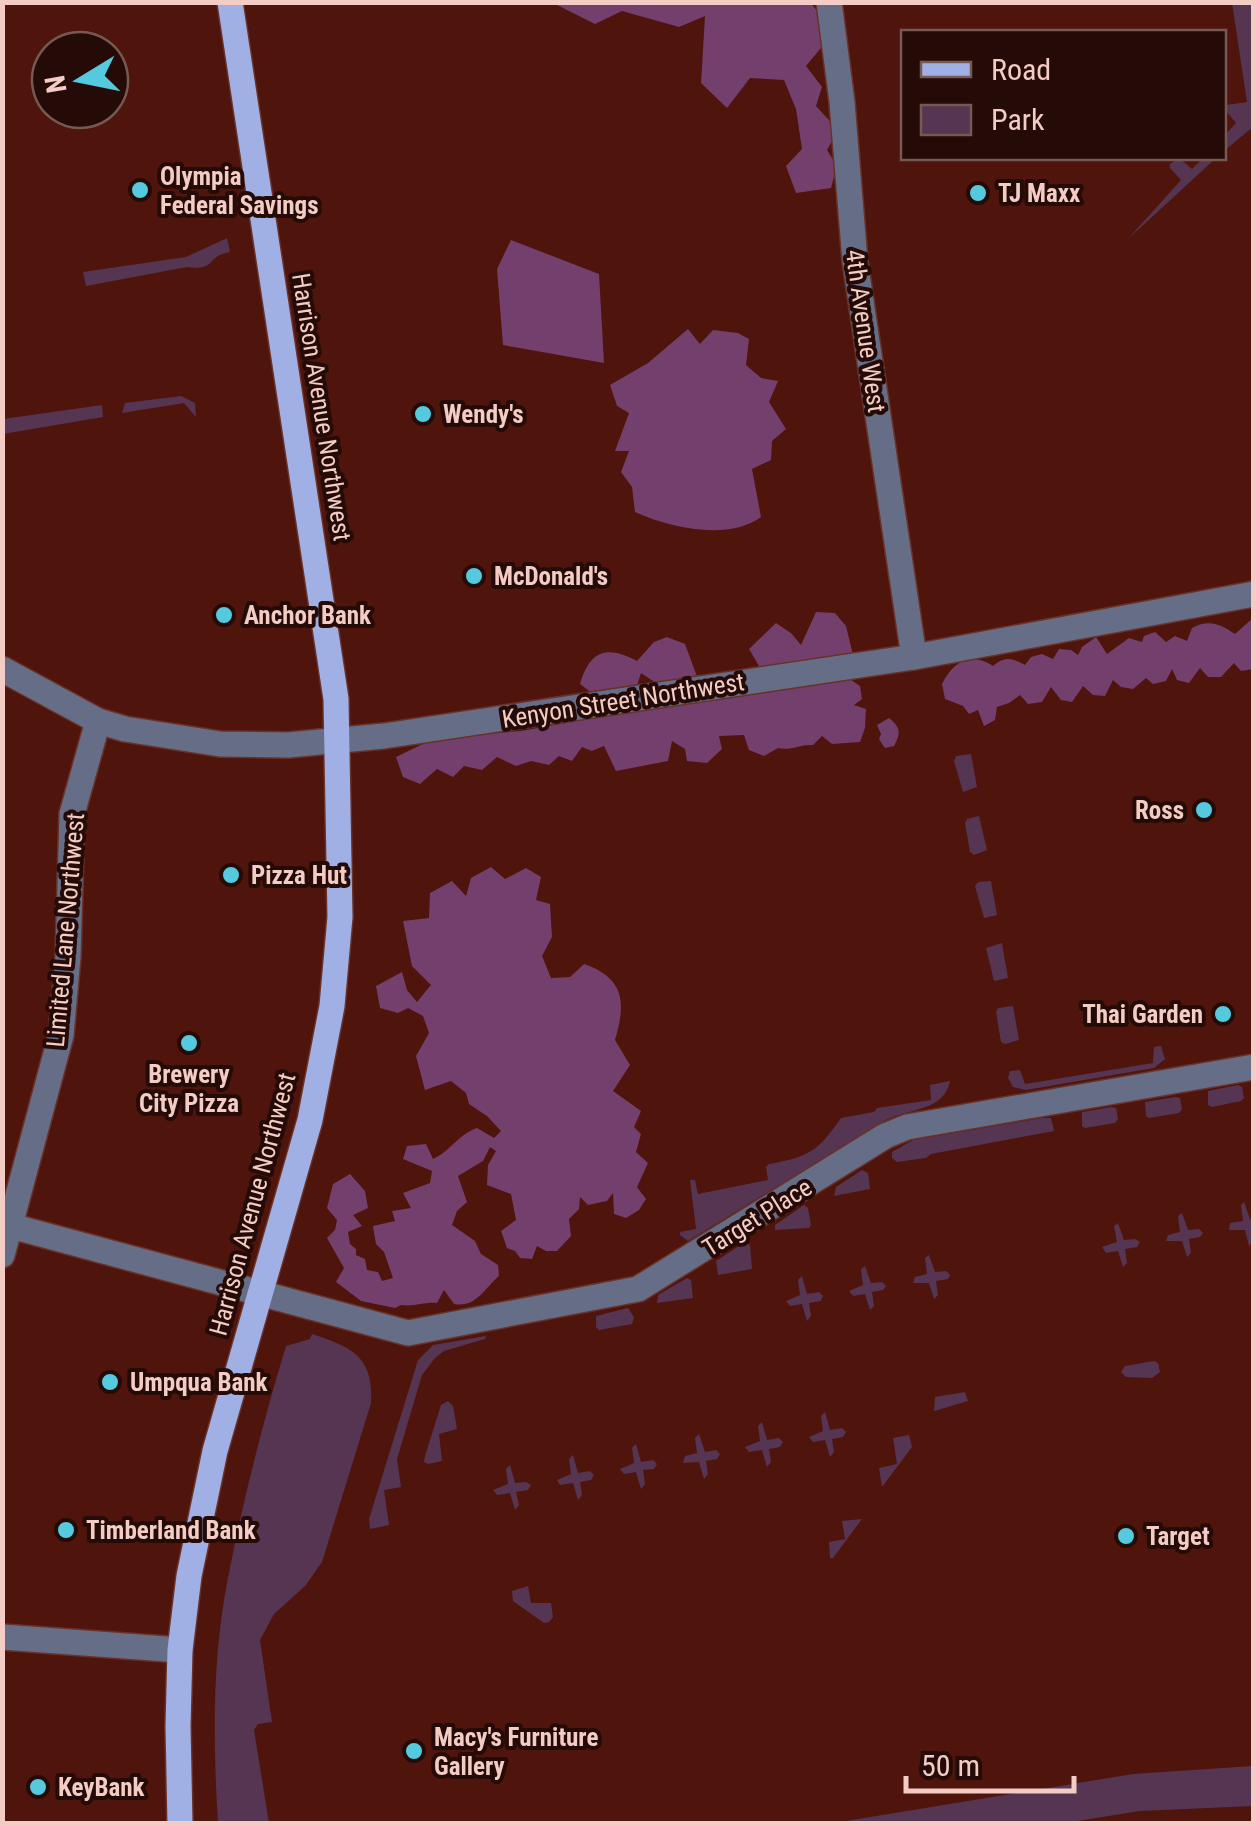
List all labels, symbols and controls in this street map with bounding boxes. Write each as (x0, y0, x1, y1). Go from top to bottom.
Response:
north arrow (30, 30, 130, 130)
legend (901, 30, 1226, 160)
text: Road (991, 52, 1051, 87)
text: N (38, 73, 74, 96)
text: Park (991, 102, 1045, 137)
place label: Olympia Federal Savings (160, 162, 319, 220)
marker: Olympia Federal Savings (129, 179, 151, 201)
place label: TJ Maxx (998, 179, 1080, 208)
marker: TJ Maxx (967, 182, 989, 204)
street label: 4th Avenue West (840, 248, 891, 415)
street label: Harrison Avenue Northwest (286, 271, 357, 543)
place label: Wendy's (443, 400, 524, 429)
marker: Wendy's (412, 403, 434, 425)
place label: McDonald's (494, 562, 608, 591)
marker: McDonald's (463, 565, 485, 587)
place label: Anchor Bank (244, 601, 371, 630)
marker: Anchor Bank (213, 604, 235, 626)
street label: Kenyon Street Northwest (500, 667, 746, 734)
place label: Ross (1135, 796, 1184, 825)
marker: Ross (1193, 799, 1215, 821)
street label: Limited Lane Northwest (41, 812, 90, 1049)
place label: Pizza Hut (251, 861, 347, 890)
marker: Pizza Hut (220, 864, 242, 886)
place label: Thai Garden (1082, 1000, 1203, 1029)
marker: Thai Garden (1212, 1003, 1234, 1025)
marker: Brewery City Pizza (178, 1032, 200, 1054)
place label: Brewery City Pizza (139, 1060, 239, 1118)
street label: Harrison Avenue Northwest (203, 1070, 301, 1339)
street label: Target Place (697, 1173, 817, 1262)
place label: Umpqua Bank (130, 1368, 268, 1397)
marker: Umpqua Bank (99, 1371, 121, 1393)
place label: Timberland Bank (86, 1516, 256, 1545)
marker: Timberland Bank (55, 1519, 77, 1541)
place label: Target (1146, 1522, 1210, 1551)
marker: Target (1115, 1525, 1137, 1547)
place label: Macy's Furniture Gallery (434, 1723, 598, 1781)
scale bar (906, 1731, 1074, 1793)
marker: Macy's Furniture Gallery (403, 1740, 425, 1762)
text: 50 m (921, 1748, 980, 1783)
place label: KeyBank (58, 1773, 145, 1802)
marker: KeyBank (27, 1776, 49, 1798)

